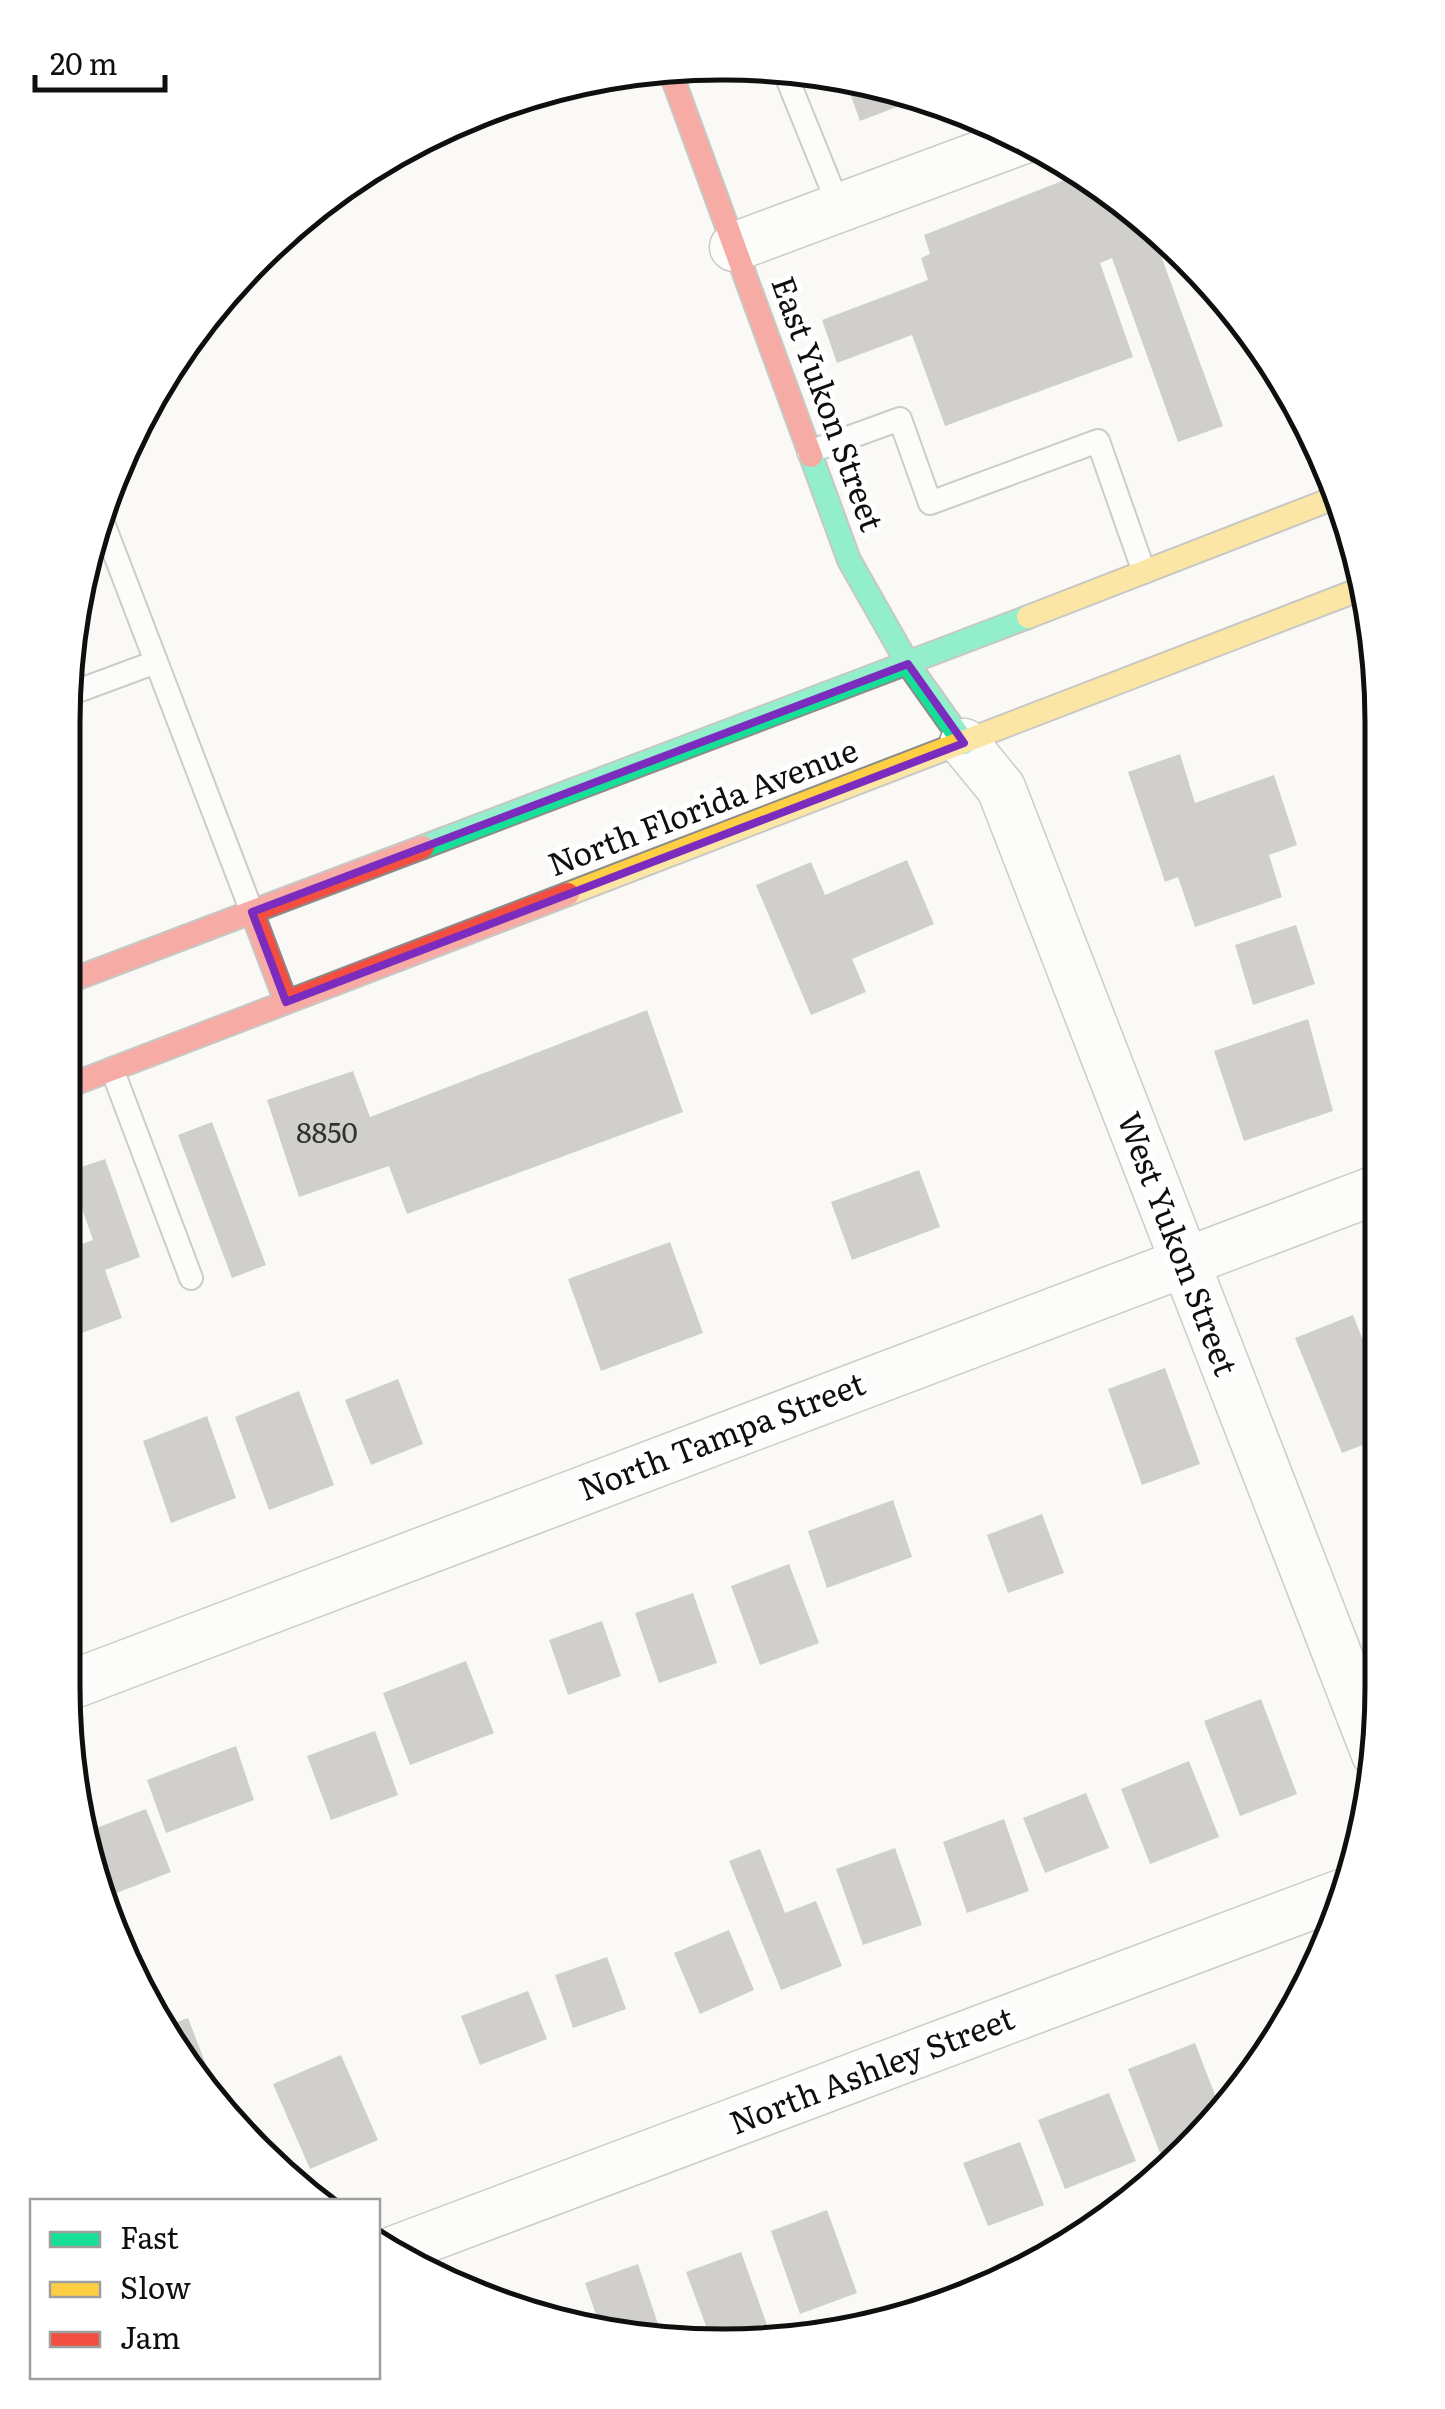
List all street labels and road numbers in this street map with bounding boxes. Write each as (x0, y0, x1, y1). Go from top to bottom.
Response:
street label: East Yukon Street (761, 269, 898, 537)
street label: North Florida Avenue (540, 724, 864, 886)
street label: West Yukon Street (1107, 1104, 1252, 1382)
street label: North Tampa Street (571, 1357, 871, 1511)
street label: North Ashley Street (722, 1992, 1020, 2145)

